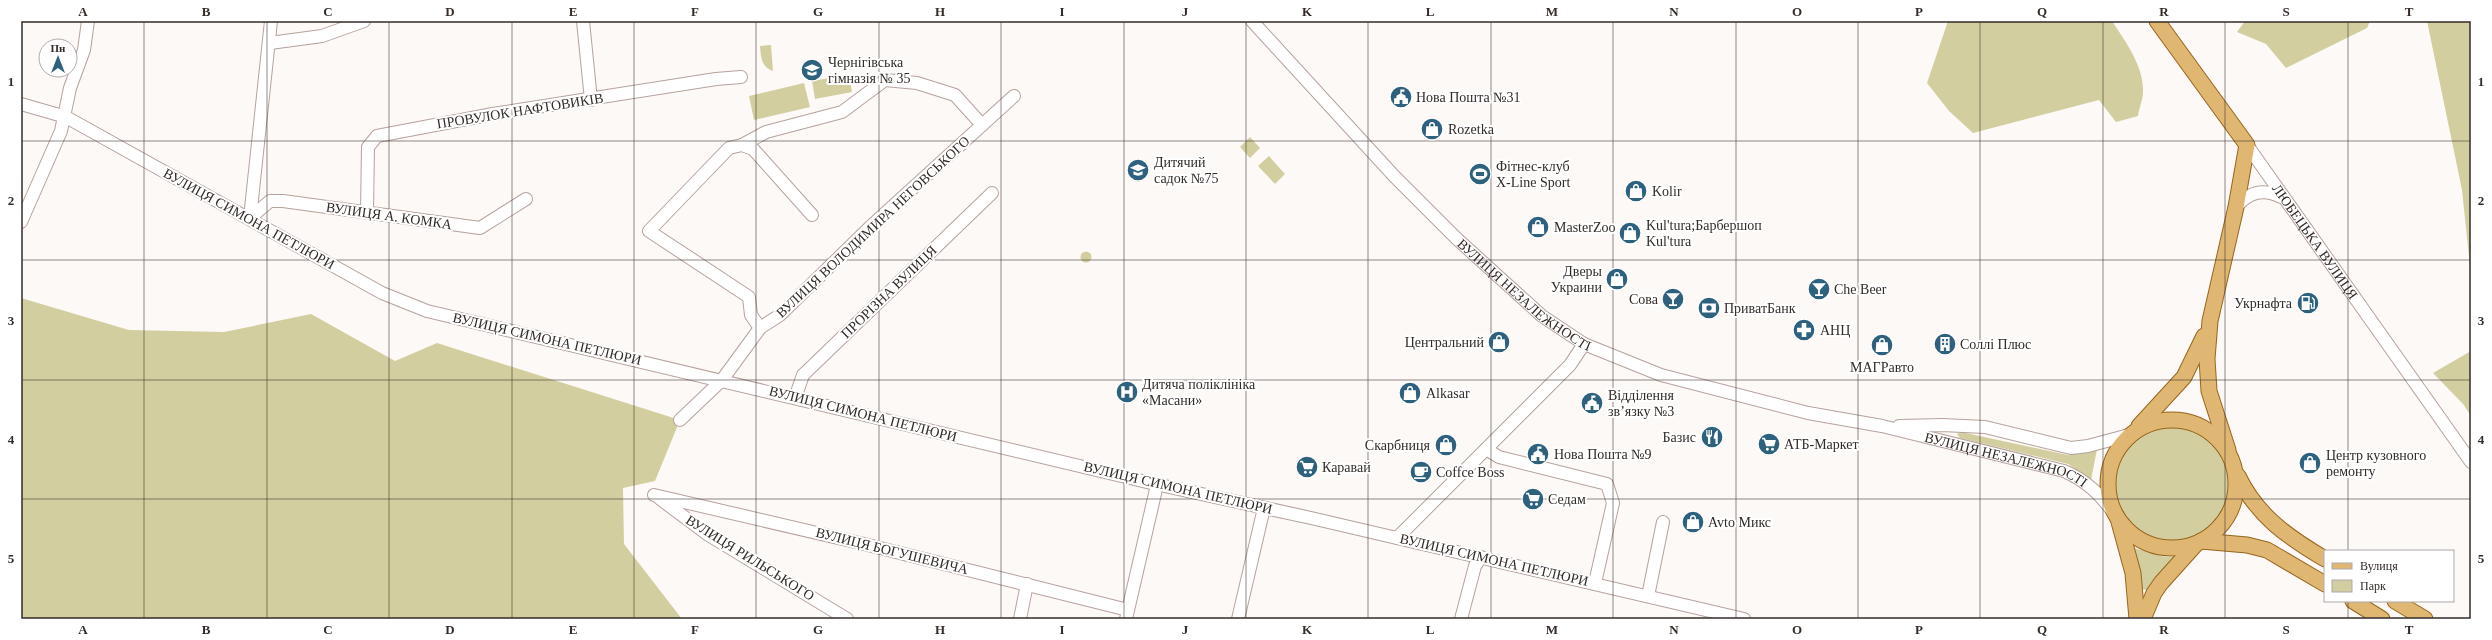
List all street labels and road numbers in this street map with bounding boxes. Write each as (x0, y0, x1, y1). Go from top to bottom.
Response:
street label: ПРОВУЛОК НАФТОВИКІВ (436, 90, 604, 132)
street label: ВУЛИЦЯ ВОЛОДИМИРА НЕГОВСЬКОГО (773, 133, 973, 321)
street label: ВУЛИЦЯ СИМОНА ПЕТЛЮРИ (161, 166, 337, 272)
street label: ЛЮБЕЦЬКА ВУЛИЦЯ (2269, 181, 2361, 302)
street label: ВУЛИЦЯ А. КОМКА (325, 200, 454, 232)
street label: ВУЛИЦЯ НЕЗАЛЕЖНОСТІ (1454, 236, 1593, 354)
street label: ПРОРІЗНА ВУЛИЦЯ (838, 243, 940, 341)
street label: ВУЛИЦЯ СИМОНА ПЕТЛЮРИ (451, 310, 643, 368)
street label: ВУЛИЦЯ СИМОНА ПЕТЛЮРИ (767, 383, 959, 445)
street label: ВУЛИЦЯ НЕЗАЛЕЖНОСТІ (1923, 429, 2091, 490)
street label: ВУЛИЦЯ СИМОНА ПЕТЛЮРИ (1082, 459, 1274, 517)
street label: ВУЛИЦЯ РИЛЬСЬКОГО (683, 512, 817, 604)
street label: ВУЛИЦЯ БОГУШЕВИЧА (814, 525, 971, 577)
street label: ВУЛИЦЯ СИМОНА ПЕТЛЮРИ (1398, 531, 1590, 589)

